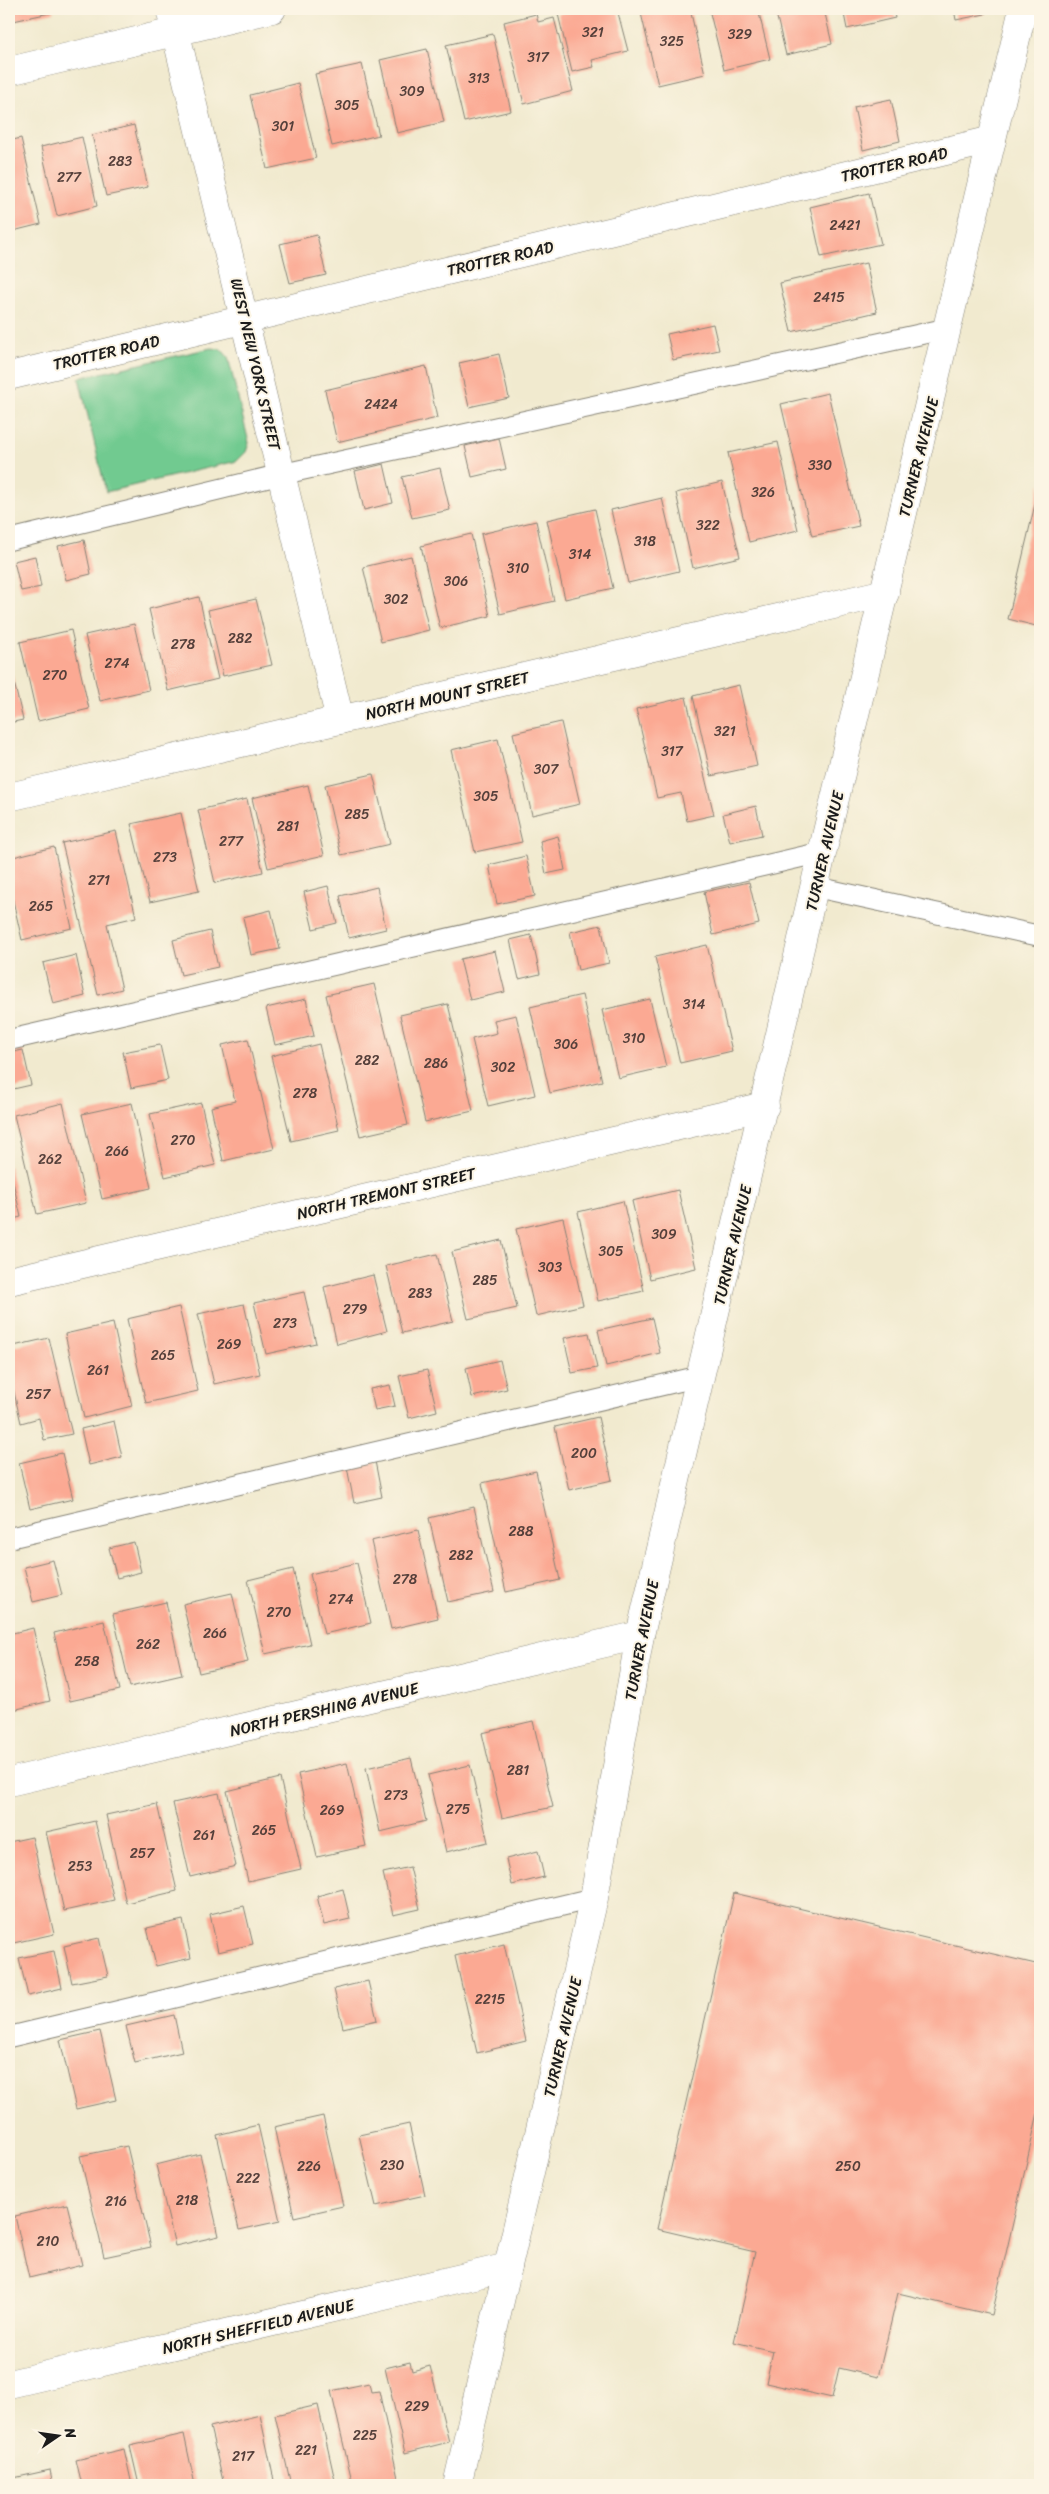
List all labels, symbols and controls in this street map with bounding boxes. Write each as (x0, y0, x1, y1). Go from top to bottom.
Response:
house number: 321 (582, 20, 604, 45)
house number: 329 (728, 22, 753, 47)
house number: 325 (660, 29, 685, 54)
house number: 317 (527, 45, 550, 70)
house number: 313 (468, 66, 490, 91)
house number: 309 (399, 79, 425, 104)
house number: 305 (334, 93, 360, 118)
house number: 301 (272, 114, 294, 139)
street label: TROTTER ROAD (838, 138, 951, 191)
house number: 283 (108, 149, 132, 174)
house number: 277 (57, 165, 82, 190)
house number: 2421 (830, 213, 860, 238)
street label: TROTTER ROAD (444, 232, 557, 285)
street label: WEST NEW YORK STREET (222, 275, 290, 454)
house number: 2415 (813, 285, 845, 310)
street label: TROTTER ROAD (50, 326, 163, 379)
house number: 2424 (364, 392, 398, 417)
street label: TURNER AVENUE (890, 393, 948, 520)
house number: 330 (808, 453, 832, 478)
house number: 326 (751, 480, 775, 505)
house number: 322 (696, 513, 720, 538)
house number: 318 (634, 529, 657, 554)
house number: 314 (569, 542, 591, 567)
house number: 310 (507, 556, 529, 581)
house number: 306 (444, 569, 468, 594)
house number: 302 (384, 587, 408, 612)
house number: 282 (228, 626, 252, 651)
house number: 278 (171, 632, 196, 657)
house number: 274 (105, 651, 130, 676)
street label: NORTH MOUNT STREET (362, 662, 533, 728)
house number: 270 (43, 663, 68, 688)
house number: 321 (714, 719, 736, 744)
house number: 317 (661, 739, 684, 764)
house number: 307 (534, 757, 559, 782)
house number: 305 (473, 784, 499, 809)
street label: TURNER AVENUE (797, 787, 853, 914)
house number: 285 (344, 802, 370, 827)
house number: 281 (277, 814, 299, 839)
house number: 277 (219, 829, 244, 854)
house number: 273 (153, 845, 177, 870)
house number: 271 (88, 868, 110, 893)
house number: 265 (29, 894, 54, 919)
house number: 314 (683, 992, 705, 1017)
house number: 310 (623, 1026, 645, 1051)
house number: 306 (554, 1032, 578, 1057)
house number: 282 (355, 1048, 379, 1073)
house number: 286 (424, 1051, 448, 1076)
house number: 302 (491, 1055, 515, 1080)
house number: 278 (293, 1081, 318, 1106)
house number: 270 (171, 1128, 196, 1153)
house number: 266 (105, 1139, 129, 1164)
house number: 262 (38, 1147, 62, 1172)
street label: NORTH TREMONT STREET (294, 1159, 480, 1228)
street label: TURNER AVENUE (705, 1181, 761, 1308)
house number: 309 (651, 1222, 677, 1247)
house number: 305 (598, 1239, 624, 1264)
house number: 303 (538, 1255, 562, 1280)
house number: 285 (472, 1268, 498, 1293)
house number: 283 (408, 1281, 432, 1306)
house number: 279 (343, 1297, 368, 1322)
house number: 273 (273, 1311, 297, 1336)
house number: 269 (217, 1332, 242, 1357)
house number: 265 (151, 1343, 176, 1368)
house number: 261 (87, 1358, 109, 1383)
house number: 257 (26, 1382, 51, 1407)
house number: 200 (571, 1441, 597, 1466)
house number: 288 (509, 1519, 534, 1544)
house number: 282 (449, 1543, 473, 1568)
house number: 278 (393, 1567, 418, 1592)
street label: TURNER AVENUE (616, 1576, 668, 1703)
house number: 274 (329, 1587, 354, 1612)
house number: 270 (267, 1600, 292, 1625)
house number: 266 (203, 1621, 227, 1646)
house number: 262 (136, 1632, 160, 1657)
house number: 258 (74, 1649, 100, 1674)
street label: NORTH PERSHING AVENUE (227, 1673, 423, 1745)
house number: 281 (507, 1758, 529, 1783)
house number: 273 (384, 1783, 408, 1808)
house number: 275 (446, 1797, 471, 1822)
house number: 269 (320, 1798, 345, 1823)
house number: 265 (252, 1818, 277, 1843)
house number: 261 (193, 1823, 215, 1848)
house number: 257 (130, 1841, 155, 1866)
house number: 253 (68, 1854, 92, 1879)
street label: TURNER AVENUE (535, 1973, 591, 2100)
house number: 2215 (475, 1987, 506, 2012)
house number: 230 (380, 2153, 404, 2178)
house number: 226 (297, 2154, 321, 2179)
house number: 250 (835, 2154, 861, 2179)
house number: 222 (236, 2166, 260, 2191)
house number: 218 (176, 2188, 199, 2213)
house number: 216 (105, 2189, 127, 2214)
house number: 210 (37, 2229, 60, 2254)
street label: NORTH SHEFFIELD AVENUE (159, 2290, 358, 2363)
house number: 229 (405, 2394, 430, 2419)
north arrow (32, 2412, 82, 2462)
house number: 225 (353, 2423, 378, 2448)
text: N (57, 2425, 84, 2441)
house number: 221 (295, 2438, 317, 2463)
house number: 217 (232, 2444, 255, 2469)

